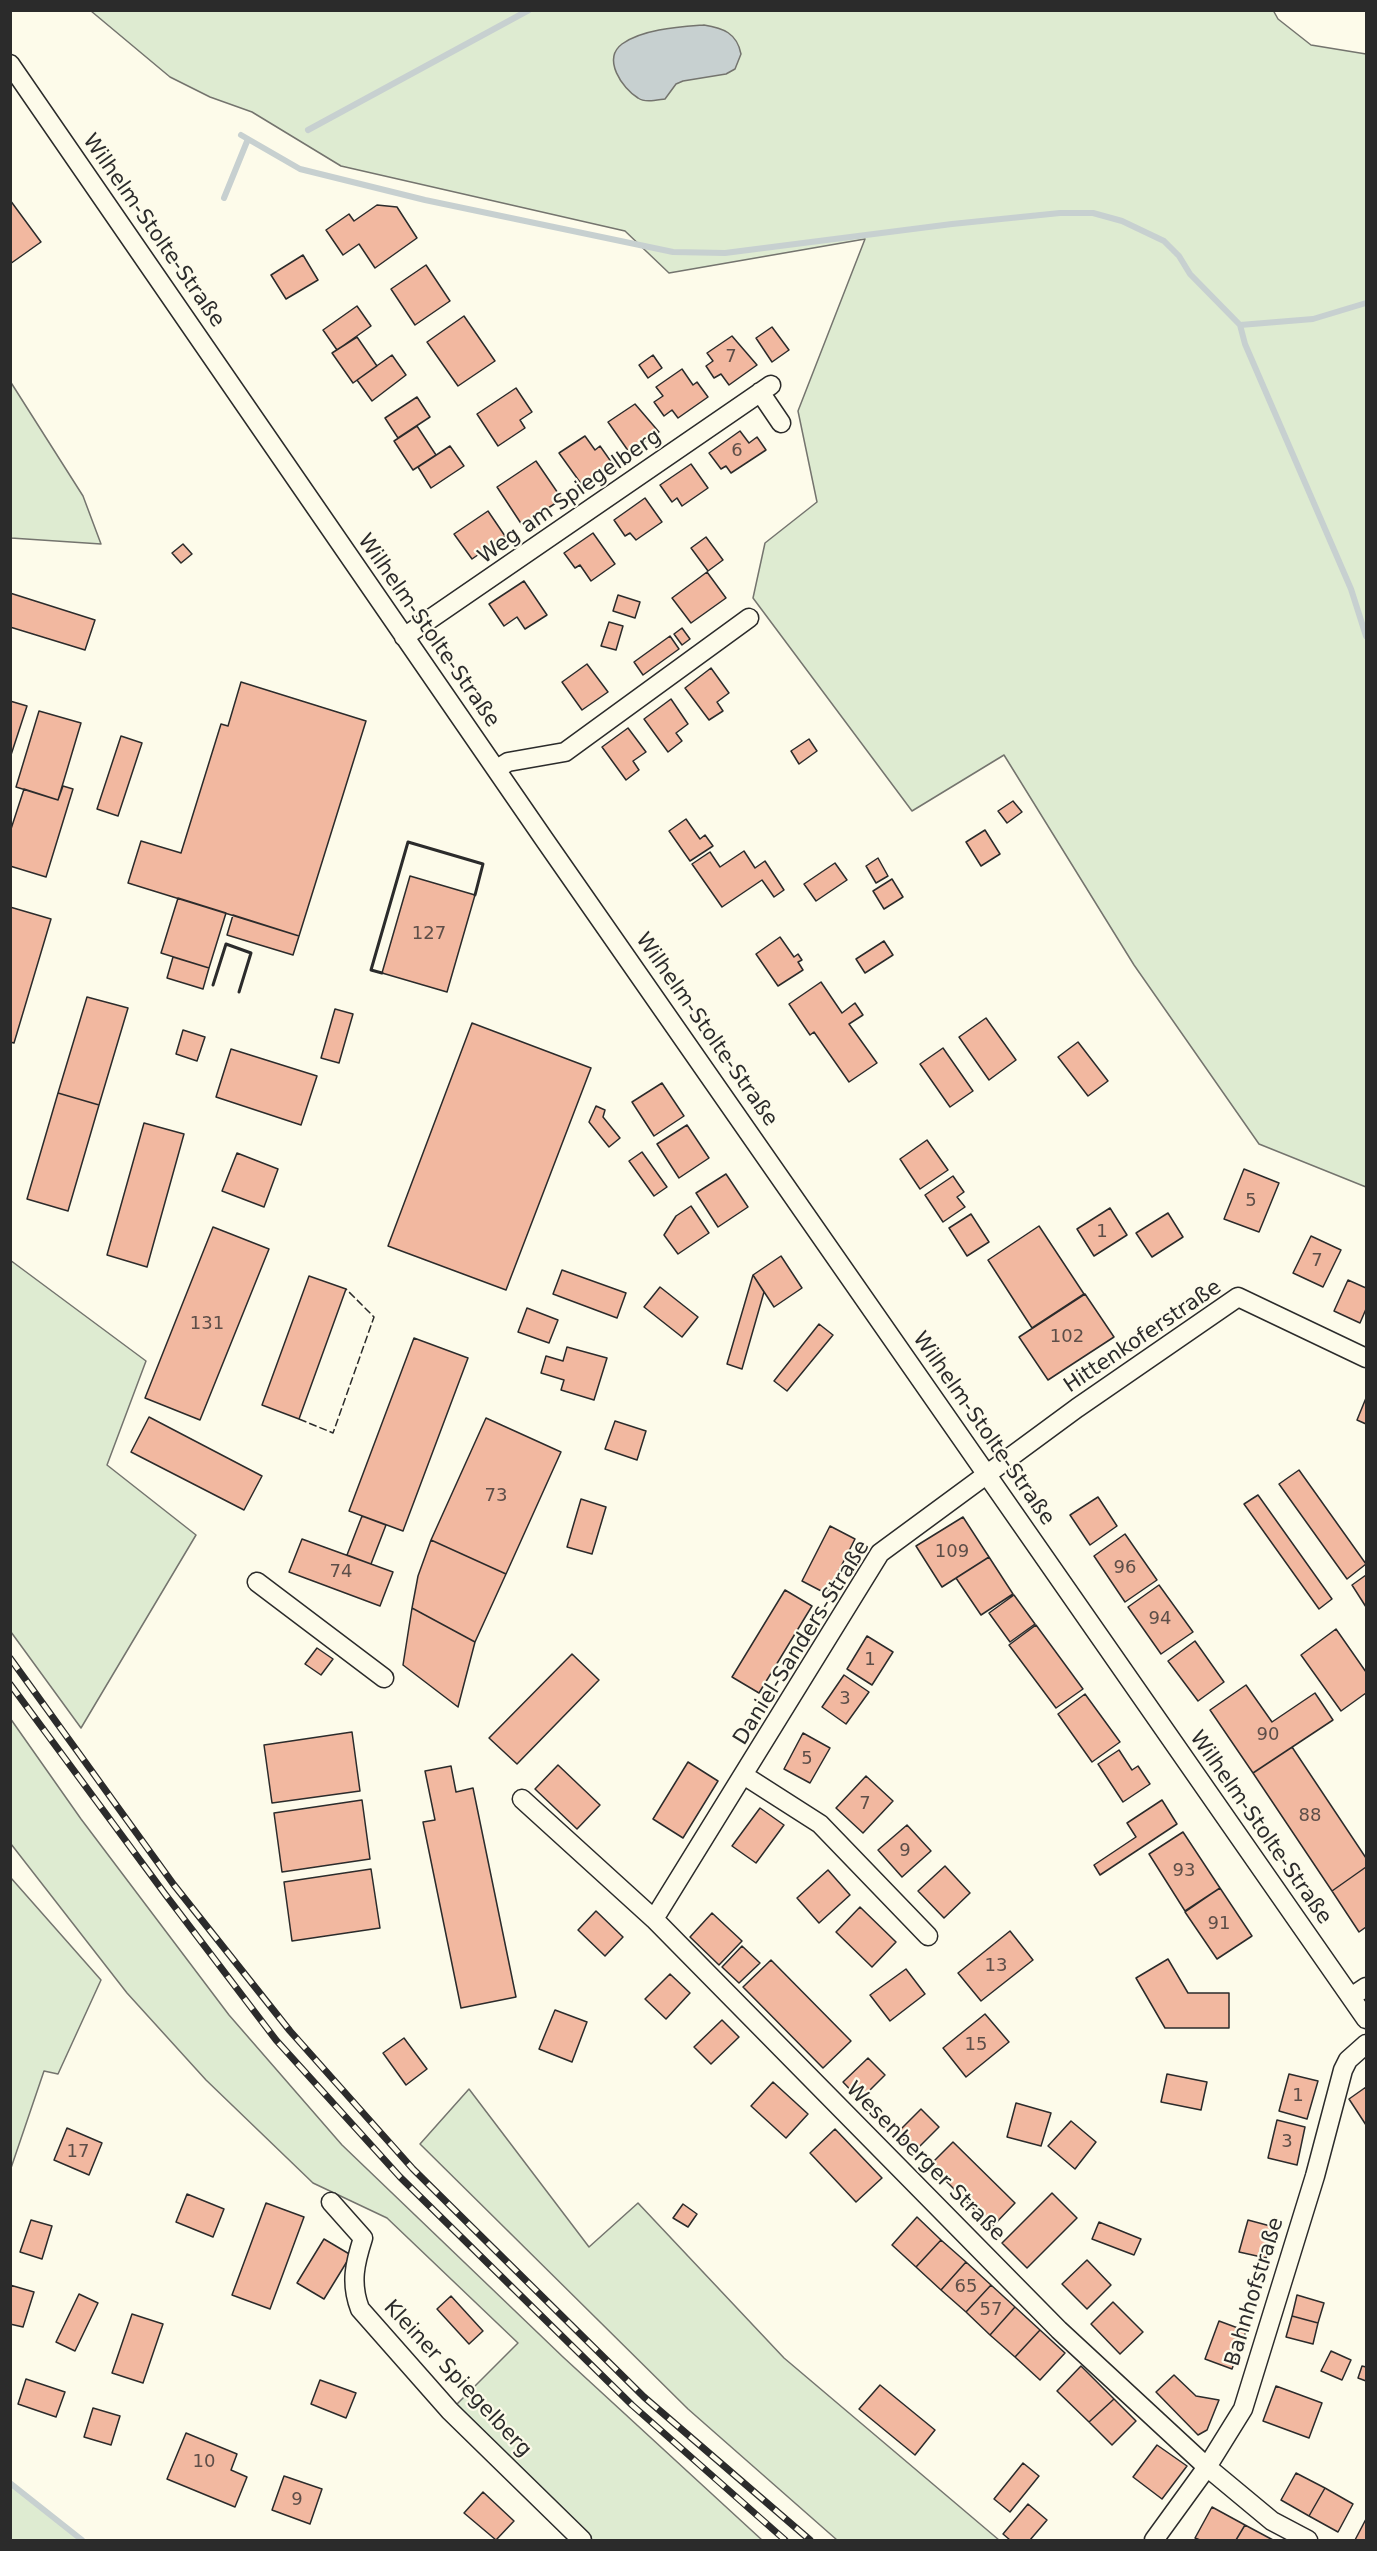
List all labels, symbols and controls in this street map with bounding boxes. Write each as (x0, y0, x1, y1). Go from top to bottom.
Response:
street label: Wilhelm-Stolte-Straße (77, 129, 229, 333)
house number: 7 (725, 346, 737, 368)
street label: Weg am Spiegelberg (474, 424, 666, 570)
house number: 6 (731, 440, 743, 462)
street label: Wilhelm-Stolte-Straße (352, 529, 504, 733)
house number: 127 (412, 923, 446, 945)
street label: Wilhelm-Stolte-Straße (630, 928, 782, 1132)
house number: 5 (1245, 1190, 1257, 1212)
house number: 1 (1096, 1221, 1108, 1243)
house number: 7 (1311, 1250, 1323, 1272)
street label: Hittenkoferstraße (1060, 1275, 1226, 1399)
house number: 131 (190, 1313, 224, 1335)
house number: 102 (1050, 1326, 1084, 1348)
street label: Wilhelm-Stolte-Straße (907, 1327, 1059, 1531)
house number: 73 (485, 1485, 507, 1507)
street label: Daniel-Sanders-Straße (729, 1536, 875, 1750)
house number: 109 (935, 1541, 969, 1563)
house number: 96 (1114, 1557, 1136, 1579)
house number: 74 (330, 1561, 352, 1583)
house number: 94 (1149, 1608, 1171, 1630)
house number: 1 (864, 1649, 876, 1671)
house number: 3 (839, 1688, 851, 1710)
house number: 90 (1257, 1724, 1279, 1746)
street label: Wilhelm-Stolte-Straße (1184, 1726, 1336, 1930)
house number: 5 (801, 1748, 813, 1770)
house number: 7 (859, 1793, 871, 1815)
house number: 88 (1299, 1805, 1321, 1827)
house number: 9 (899, 1840, 911, 1862)
house number: 93 (1173, 1860, 1195, 1882)
house number: 91 (1208, 1913, 1230, 1935)
house number: 13 (985, 1955, 1007, 1977)
house number: 15 (965, 2034, 987, 2056)
street label: Wesenberger Straße (840, 2077, 1010, 2247)
house number: 1 (1292, 2085, 1304, 2107)
house number: 3 (1281, 2131, 1293, 2153)
house number: 17 (67, 2141, 89, 2163)
street label: Bahnhofstraße (1220, 2215, 1290, 2369)
house number: 65 (955, 2276, 977, 2298)
street label: Kleiner Spiegelberg (378, 2295, 536, 2463)
house number: 57 (980, 2299, 1002, 2321)
house number: 10 (193, 2451, 215, 2473)
house number: 9 (291, 2489, 303, 2511)

